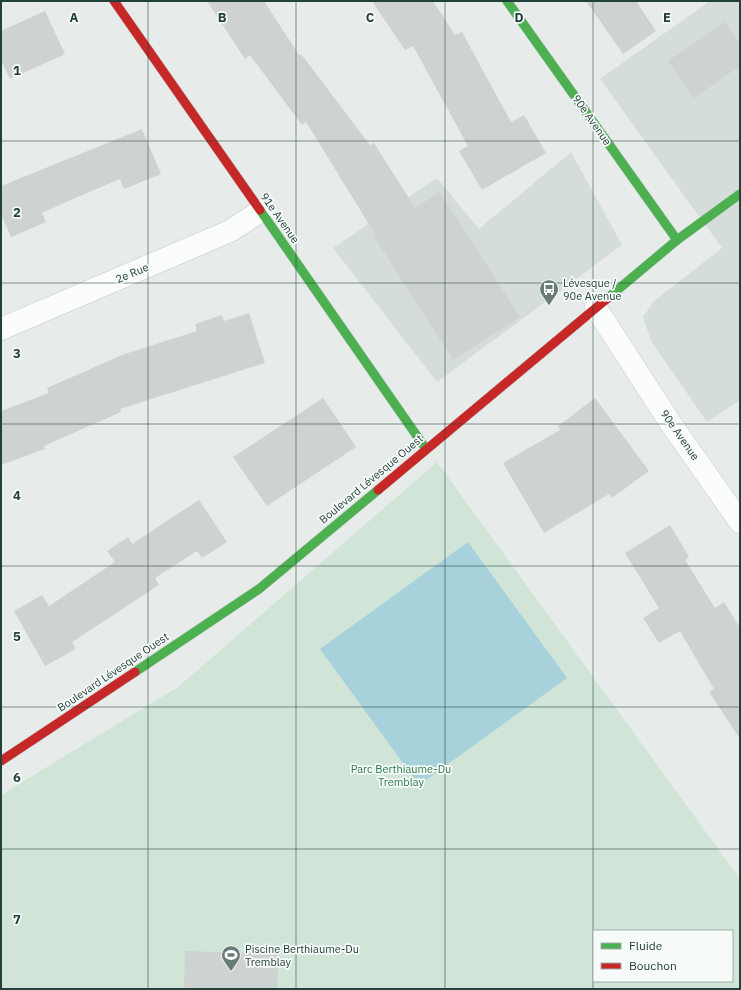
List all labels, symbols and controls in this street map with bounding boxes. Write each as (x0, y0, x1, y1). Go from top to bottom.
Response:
text: A (70, 9, 79, 26)
text: B (218, 9, 227, 26)
text: C (366, 9, 375, 26)
text: D (514, 9, 524, 26)
text: E (663, 9, 671, 26)
text: 1 (13, 62, 21, 79)
street label: 90e Avenue (569, 92, 615, 148)
street label: 91e Avenue (257, 190, 303, 246)
text: 2 (13, 204, 21, 221)
street label: 2e Rue (113, 260, 151, 286)
place label: Lévesque / 90e Avenue (563, 276, 622, 303)
bus stop icon: Lévesque / 90e Avenue (538, 278, 560, 306)
text: 3 (13, 345, 21, 362)
street label: 90e Avenue (657, 407, 703, 463)
street label: Boulevard Lévesque Ouest (316, 431, 426, 527)
text: 4 (13, 487, 21, 504)
text: 5 (13, 628, 21, 645)
street label: Boulevard Lévesque Ouest (55, 629, 171, 714)
park label: Parc Berthiaume-Du Tremblay (351, 762, 451, 789)
text: 6 (13, 769, 21, 786)
text: 7 (13, 911, 21, 928)
legend (593, 930, 733, 982)
text: Fluide (629, 938, 663, 953)
place label: Piscine Berthiaume-Du Tremblay (245, 942, 359, 969)
sports icon: Piscine Berthiaume-Du Tremblay (220, 944, 242, 972)
text: Bouchon (629, 958, 677, 973)

